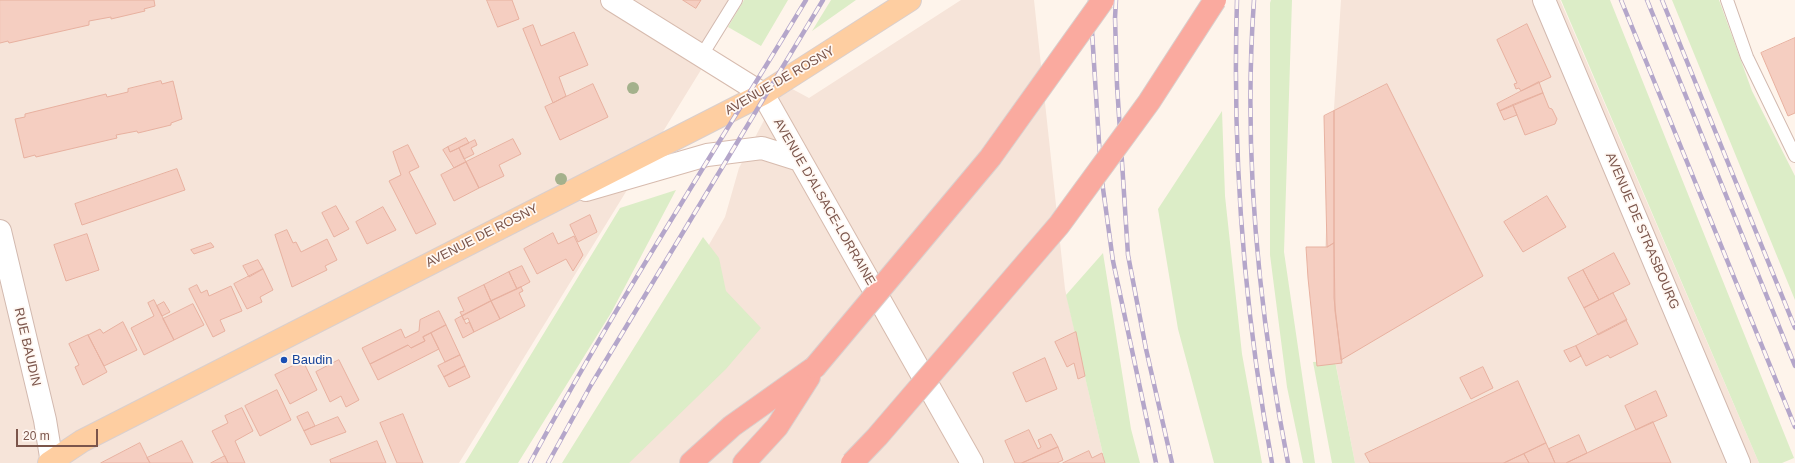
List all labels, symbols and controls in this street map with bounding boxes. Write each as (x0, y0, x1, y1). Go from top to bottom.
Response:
street label: AVENUE DE ROSNY (722, 43, 838, 119)
street label: AVENUE D'ALSACE-LORRAINE (770, 116, 878, 288)
street label: AVENUE DE STRASBOURG (1602, 150, 1682, 312)
street label: AVENUE DE ROSNY (423, 201, 541, 271)
street label: RUE BAUDIN (10, 306, 44, 388)
place label: Baudin (292, 352, 332, 368)
marker: Baudin (279, 355, 289, 365)
scale bar (18, 421, 100, 447)
text: 20 m (23, 429, 50, 443)

